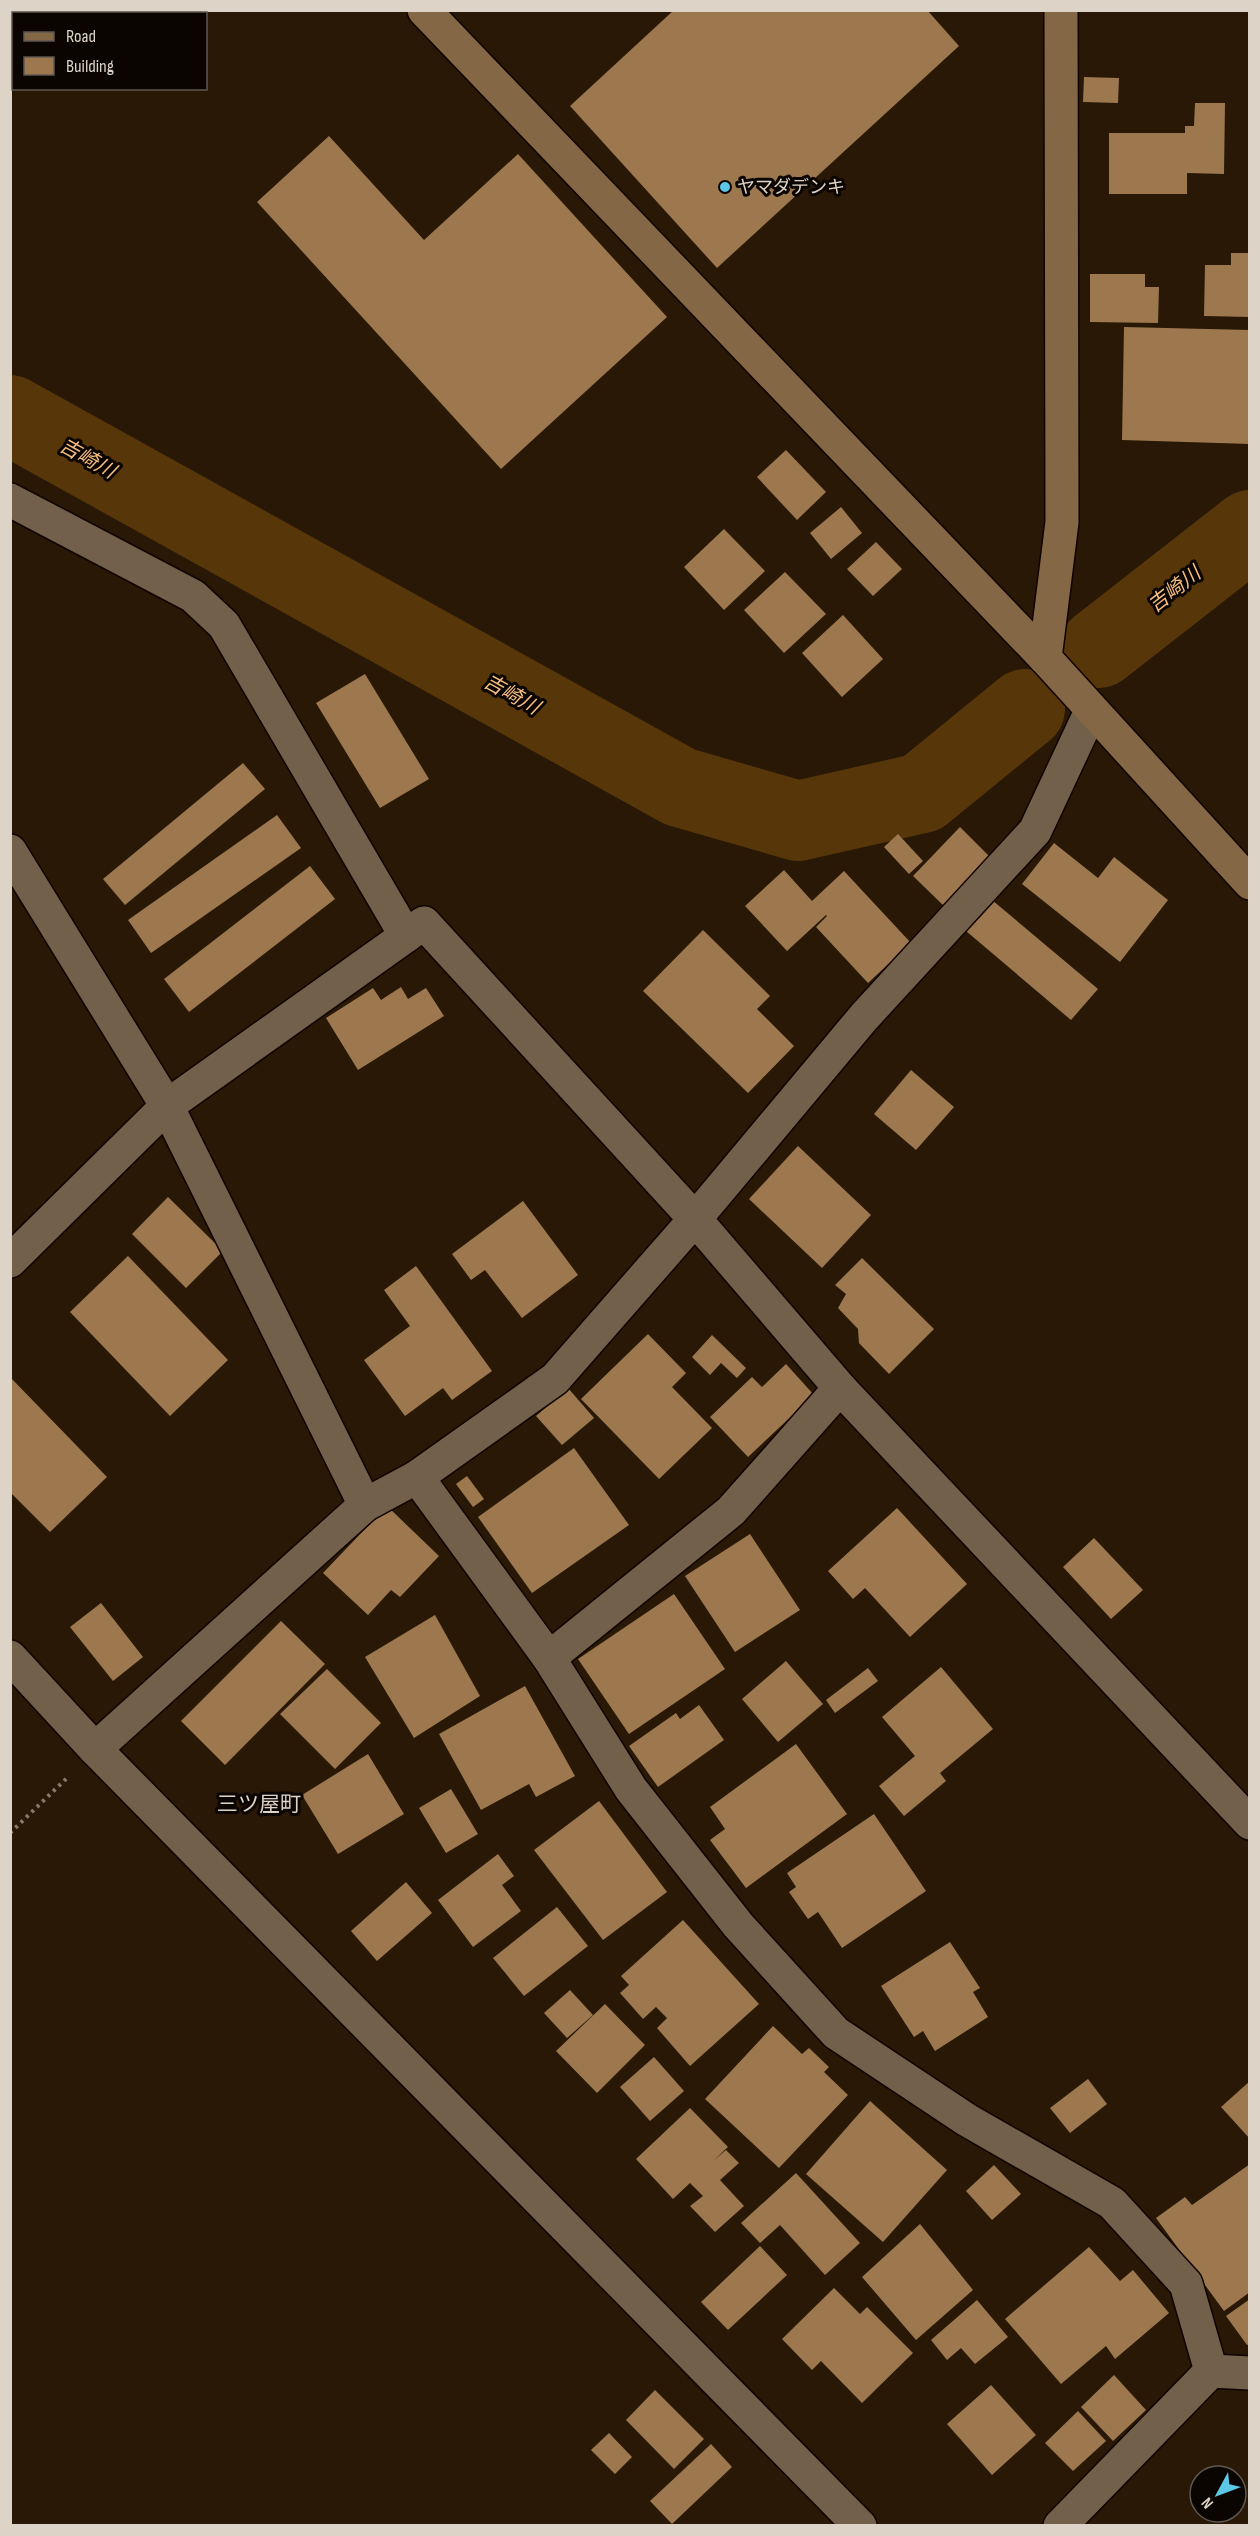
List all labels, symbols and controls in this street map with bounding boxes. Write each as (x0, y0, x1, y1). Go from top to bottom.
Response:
legend (12, 12, 207, 90)
text: Road (66, 26, 96, 47)
text: Building (66, 56, 114, 77)
place label: ヤマダデンキ (737, 177, 845, 198)
marker: ヤマダデンキ (718, 180, 732, 194)
water label: 吉崎川 (55, 434, 121, 485)
water label: 吉崎川 (1144, 561, 1207, 618)
water label: 吉崎川 (479, 670, 545, 721)
district label: 三ツ屋町 (217, 1792, 301, 1817)
north arrow (1188, 2464, 1248, 2524)
text: N (1198, 2493, 1218, 2512)

